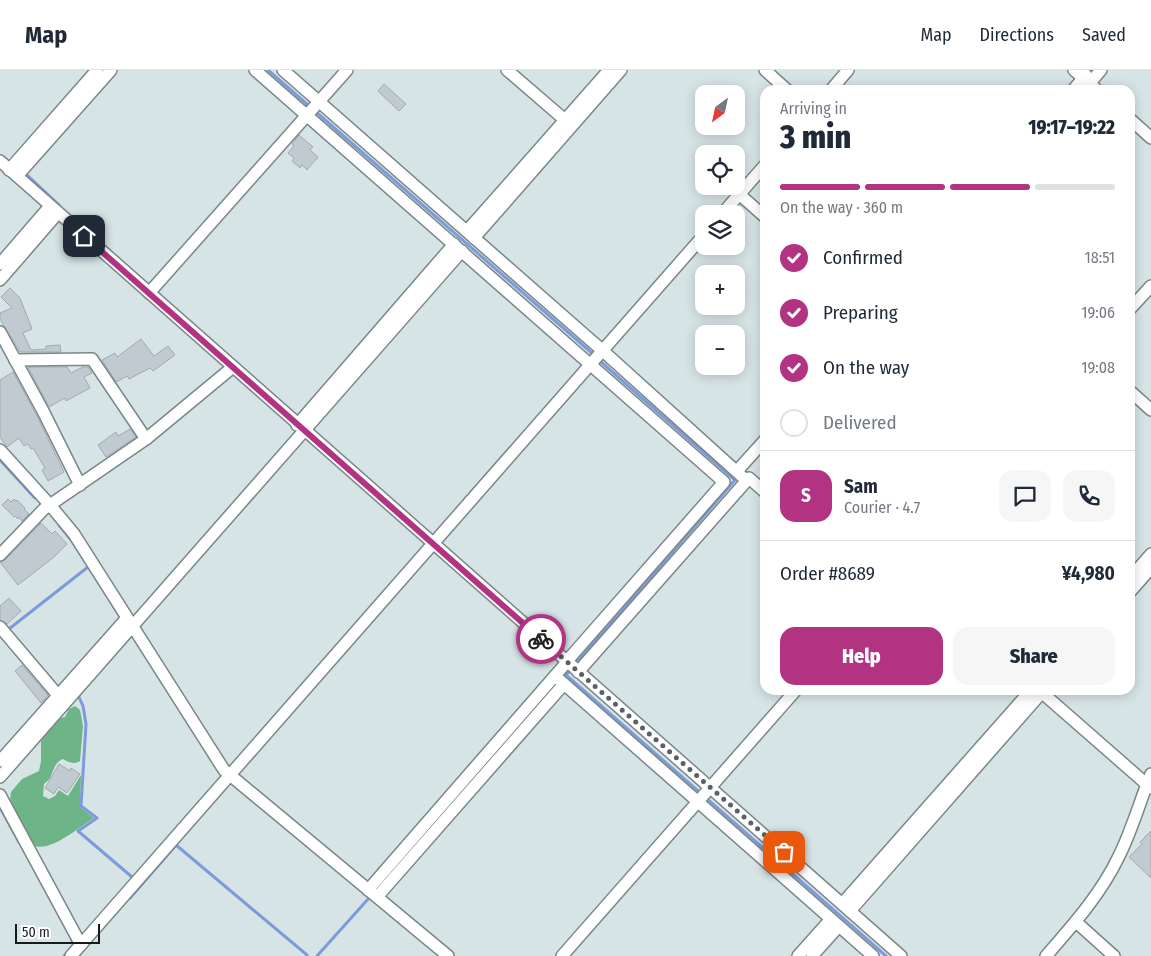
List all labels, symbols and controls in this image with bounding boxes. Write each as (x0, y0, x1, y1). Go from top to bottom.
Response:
text: Map (25, 21, 67, 49)
text: Map (920, 24, 952, 46)
text: Directions (980, 24, 1054, 46)
text: Saved (1082, 24, 1126, 46)
north arrow (695, 85, 745, 135)
map controls (695, 85, 745, 375)
text: Arriving in (780, 99, 847, 118)
text: 19:17–19:22 (1028, 116, 1115, 139)
text: 3 min (780, 118, 851, 156)
button: locate (695, 145, 745, 195)
text: On the way · 360 m (780, 198, 903, 217)
button: layers (695, 205, 745, 255)
pin (63, 215, 105, 257)
icon: home (70, 222, 98, 250)
icon: check (780, 244, 808, 272)
text: Confirmed (823, 246, 903, 269)
text: 18:51 (1085, 248, 1115, 267)
button: + (695, 265, 745, 315)
icon: check (780, 299, 808, 327)
text: Preparing (823, 301, 898, 324)
text: 19:06 (1081, 303, 1115, 322)
button: − (695, 325, 745, 375)
icon: check (780, 354, 808, 382)
text: On the way (823, 356, 909, 379)
text: 19:08 (1081, 358, 1115, 377)
text: Delivered (823, 411, 897, 434)
button: chat (999, 470, 1051, 522)
button: phone (1063, 470, 1115, 522)
text: Sam (844, 475, 878, 498)
text: S (801, 484, 811, 507)
text: Courier · 4.7 (844, 498, 920, 517)
text: Order #8689 (780, 562, 875, 585)
text: ¥4,980 (1062, 562, 1115, 585)
courier (516, 614, 566, 664)
icon: bike (527, 625, 555, 653)
button: Help (780, 627, 943, 685)
button: Share (953, 627, 1115, 685)
pin (763, 831, 805, 873)
icon: bag (770, 838, 798, 866)
scale bar (15, 921, 100, 944)
text: 50 m (22, 924, 50, 941)

